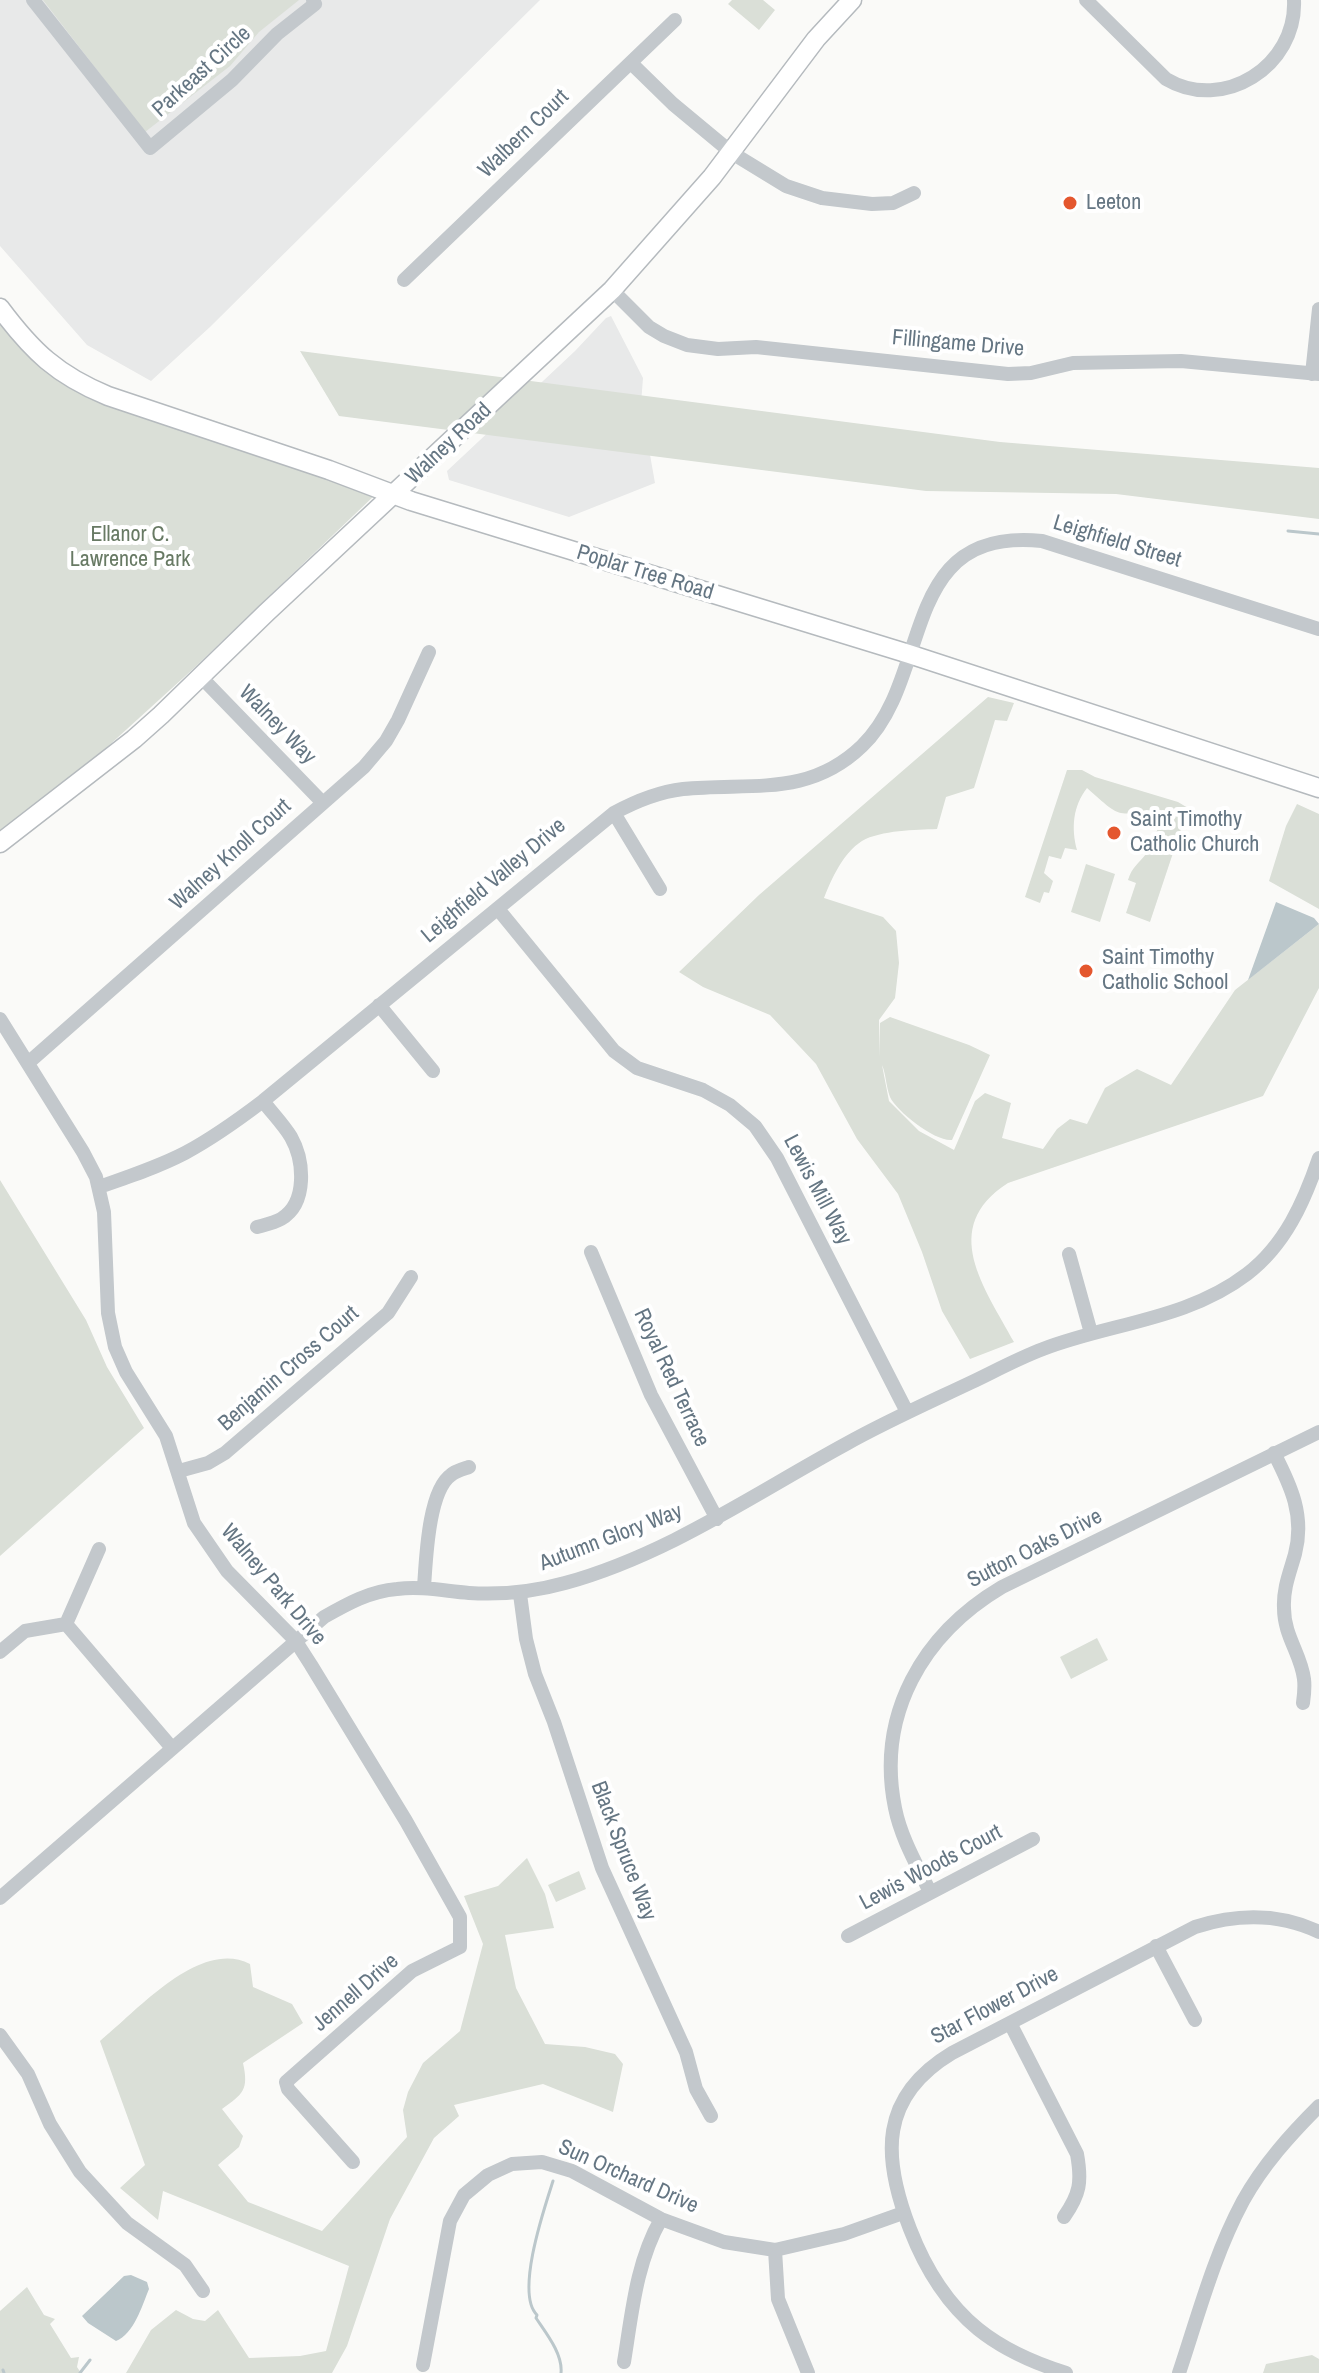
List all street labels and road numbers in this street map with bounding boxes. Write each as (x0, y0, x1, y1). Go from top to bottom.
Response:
street label: Parkeast Circle (147, 21, 257, 123)
street label: Walbern Court (473, 84, 575, 184)
street label: Fillingame Drive (891, 325, 1025, 363)
street label: Walney Road (401, 398, 497, 490)
street label: Leighfield Street (1050, 510, 1184, 574)
street label: Poplar Tree Road (573, 540, 717, 606)
street label: Walney Way (233, 680, 321, 770)
street label: Walney Knoll Court (165, 794, 297, 916)
street label: Leighfield Valley Drive (417, 813, 571, 949)
street label: Lewis Mill Way (777, 1131, 857, 1249)
street label: Benjamin Cross Court (213, 1301, 365, 1437)
street label: Royal Red Terrace (627, 1305, 715, 1451)
street label: Autumn Glory Way (536, 1499, 686, 1577)
street label: Sutton Oaks Drive (963, 1504, 1107, 1594)
street label: Walney Park Drive (215, 1519, 331, 1651)
street label: Black Spruce Way (584, 1778, 662, 1924)
street label: Lewis Woods Court (855, 1819, 1007, 1917)
street label: Jennell Drive (308, 1949, 404, 2037)
street label: Star Flower Drive (927, 1961, 1063, 2051)
street label: Sun Orchard Drive (554, 2134, 702, 2220)

